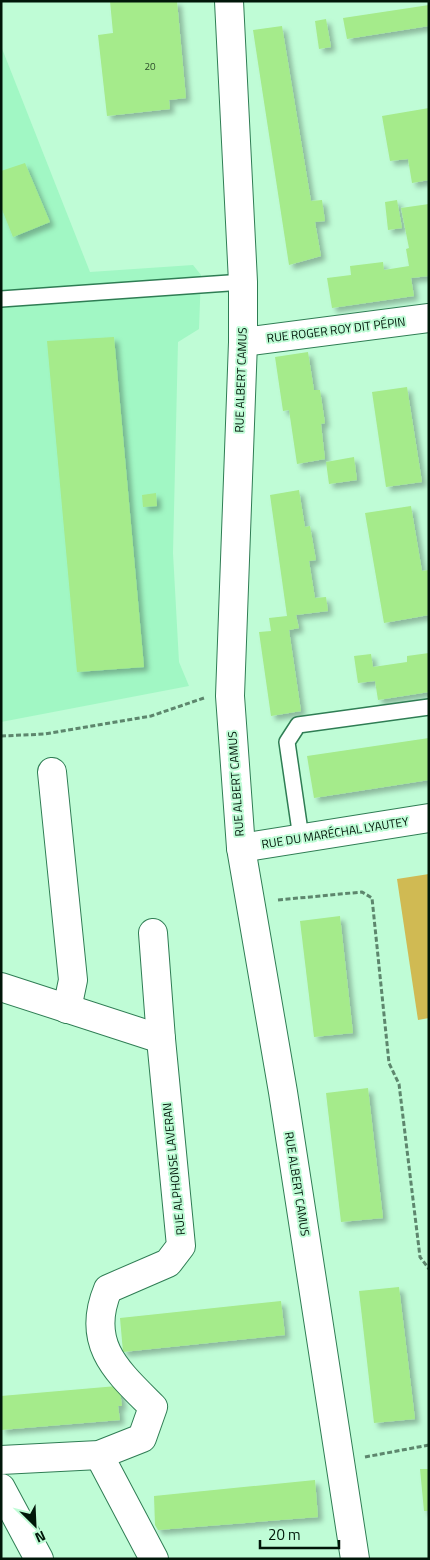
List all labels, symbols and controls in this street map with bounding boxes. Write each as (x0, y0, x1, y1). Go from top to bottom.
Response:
house number: 20 (144, 59, 156, 74)
street label: RUE ROGER ROY DIT PÉPIN (266, 312, 406, 347)
street label: RUE ALBERT CAMUS (229, 327, 252, 433)
street label: RUE ALBERT CAMUS (222, 731, 249, 837)
street label: RUE DU MARÉCHAL LYAUTEY (260, 811, 410, 854)
street label: RUE ALPHONSE LAVERAN (157, 1102, 190, 1236)
street label: RUE ALBERT CAMUS (280, 1130, 315, 1238)
north arrow (10, 1500, 60, 1550)
scale bar (260, 1518, 339, 1550)
text: 20 m (268, 1523, 301, 1546)
text: N (32, 1526, 49, 1549)

